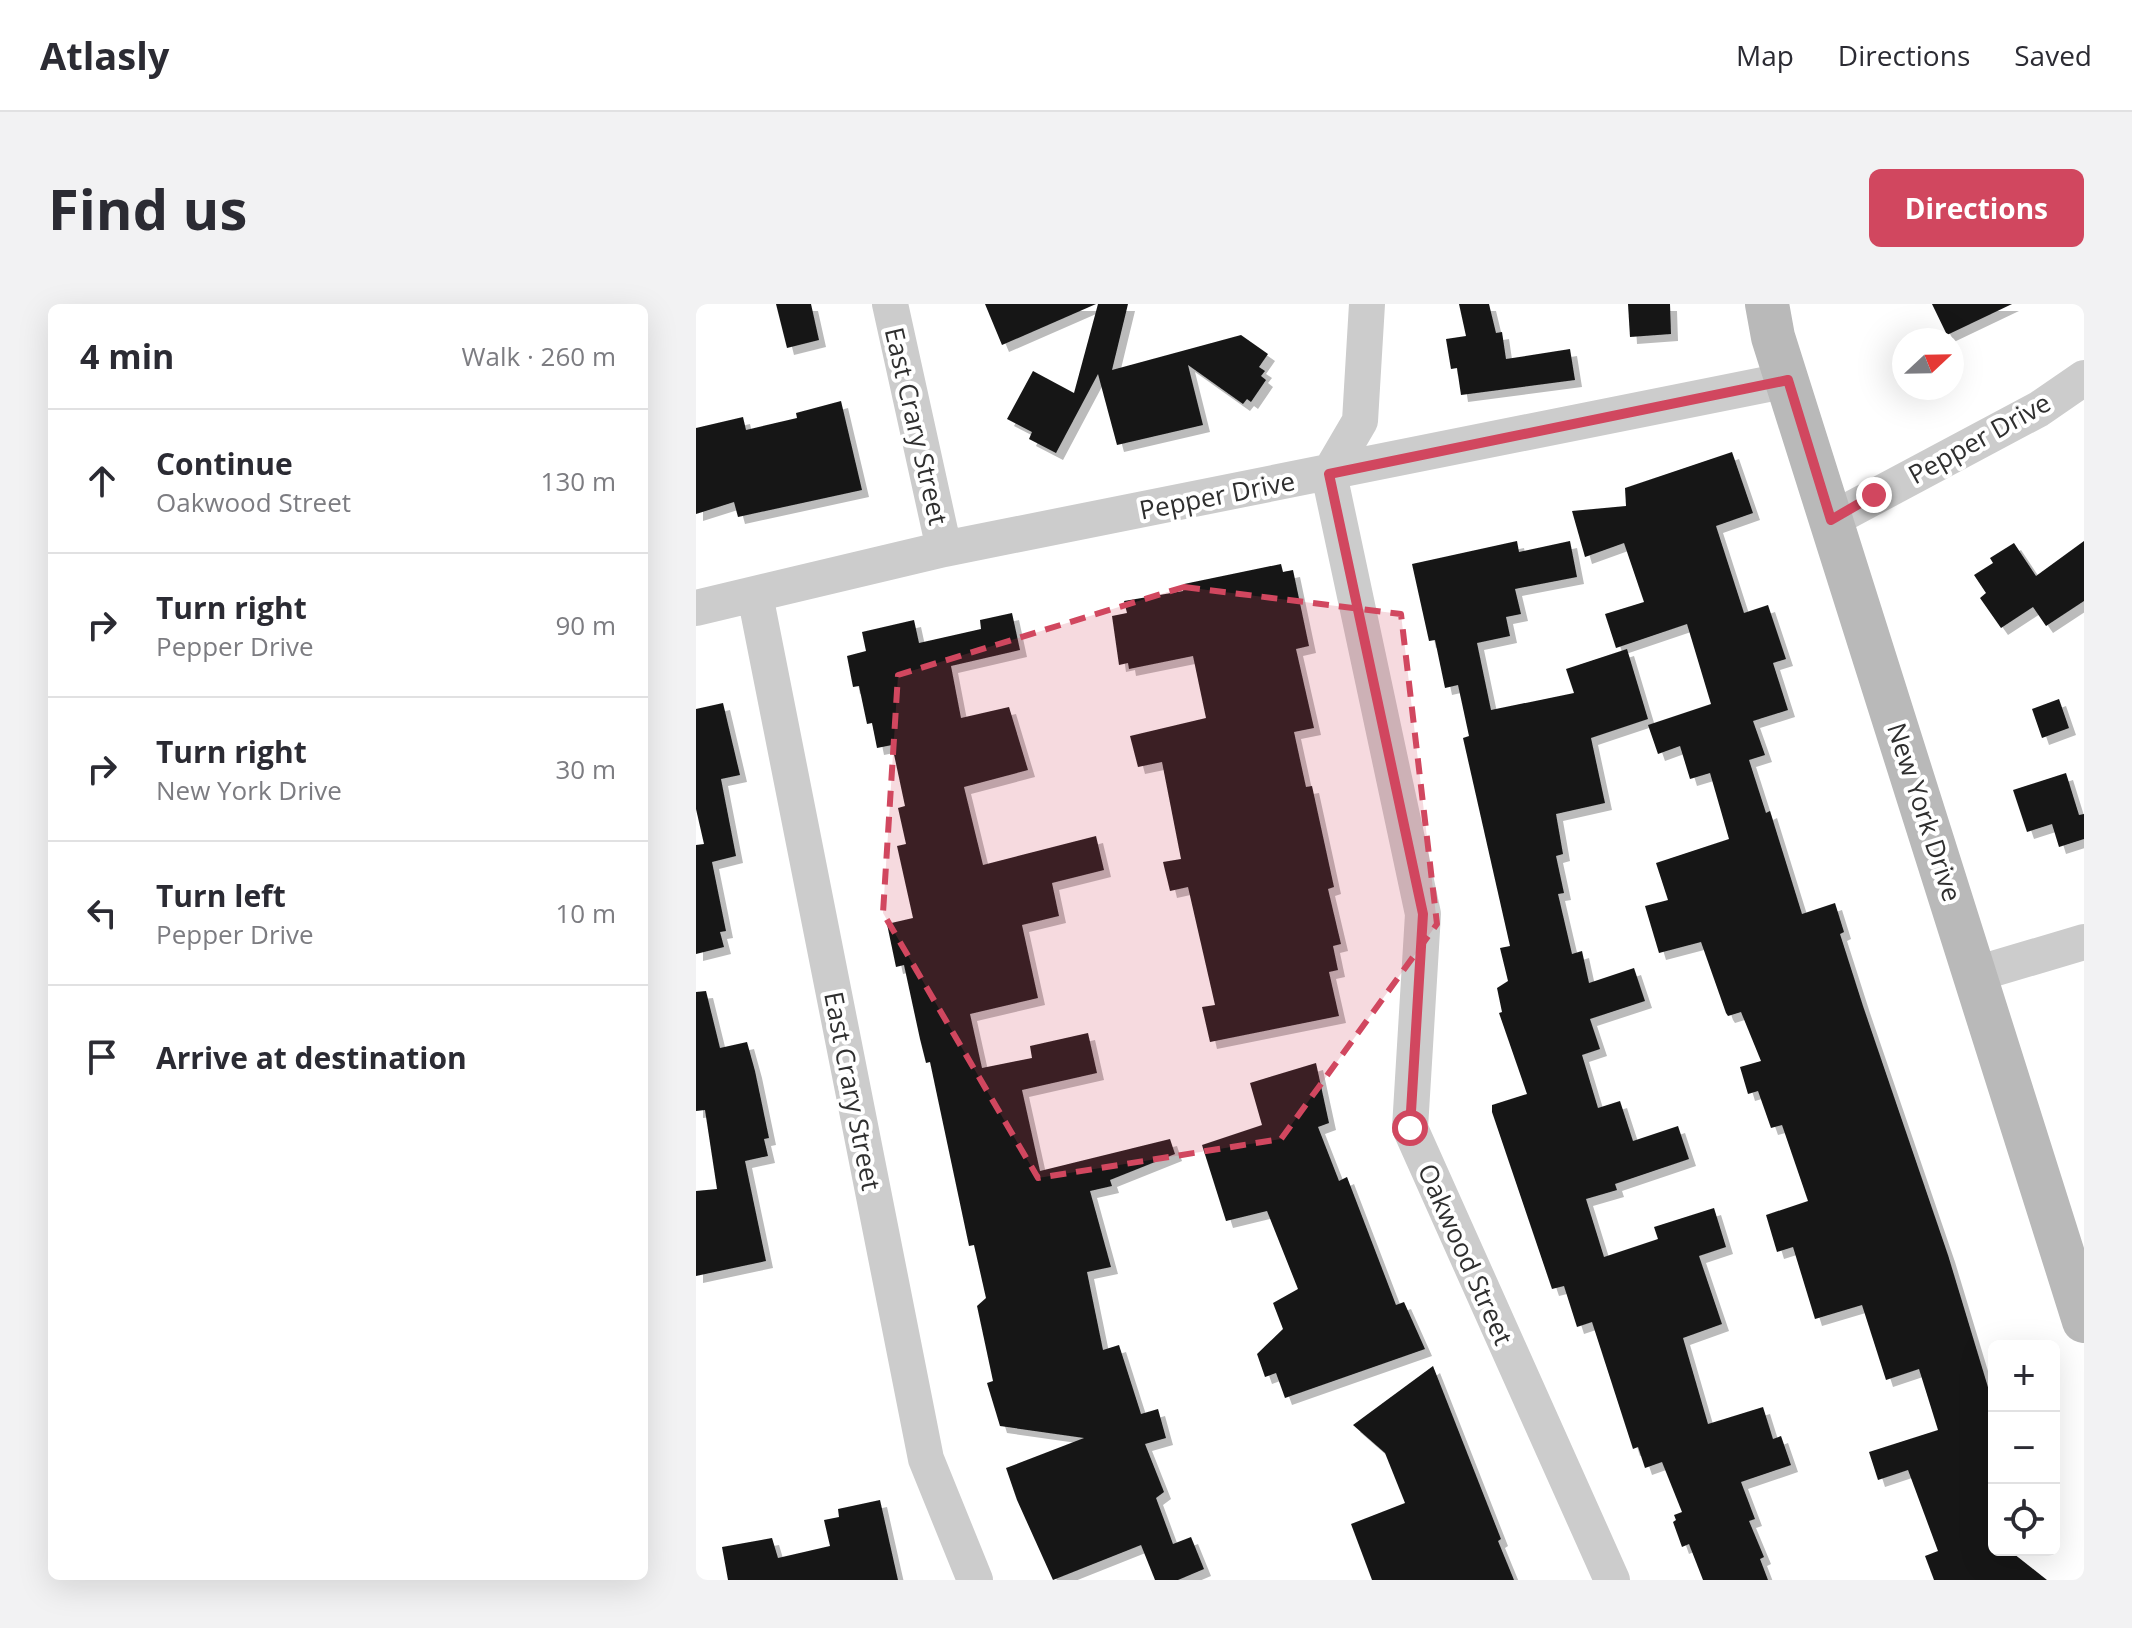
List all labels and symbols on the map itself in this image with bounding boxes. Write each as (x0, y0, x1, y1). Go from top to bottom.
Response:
street label: East Crary Street (877, 324, 957, 528)
north arrow (1892, 328, 1964, 400)
street label: Pepper Drive (1901, 384, 2057, 492)
street label: Pepper Drive (1136, 462, 1298, 528)
route end (1856, 477, 1892, 513)
street label: New York Drive (1879, 718, 1971, 906)
street label: East Crary Street (816, 989, 890, 1193)
route start (1392, 1110, 1428, 1146)
street label: Oakwood Street (1410, 1158, 1522, 1350)

